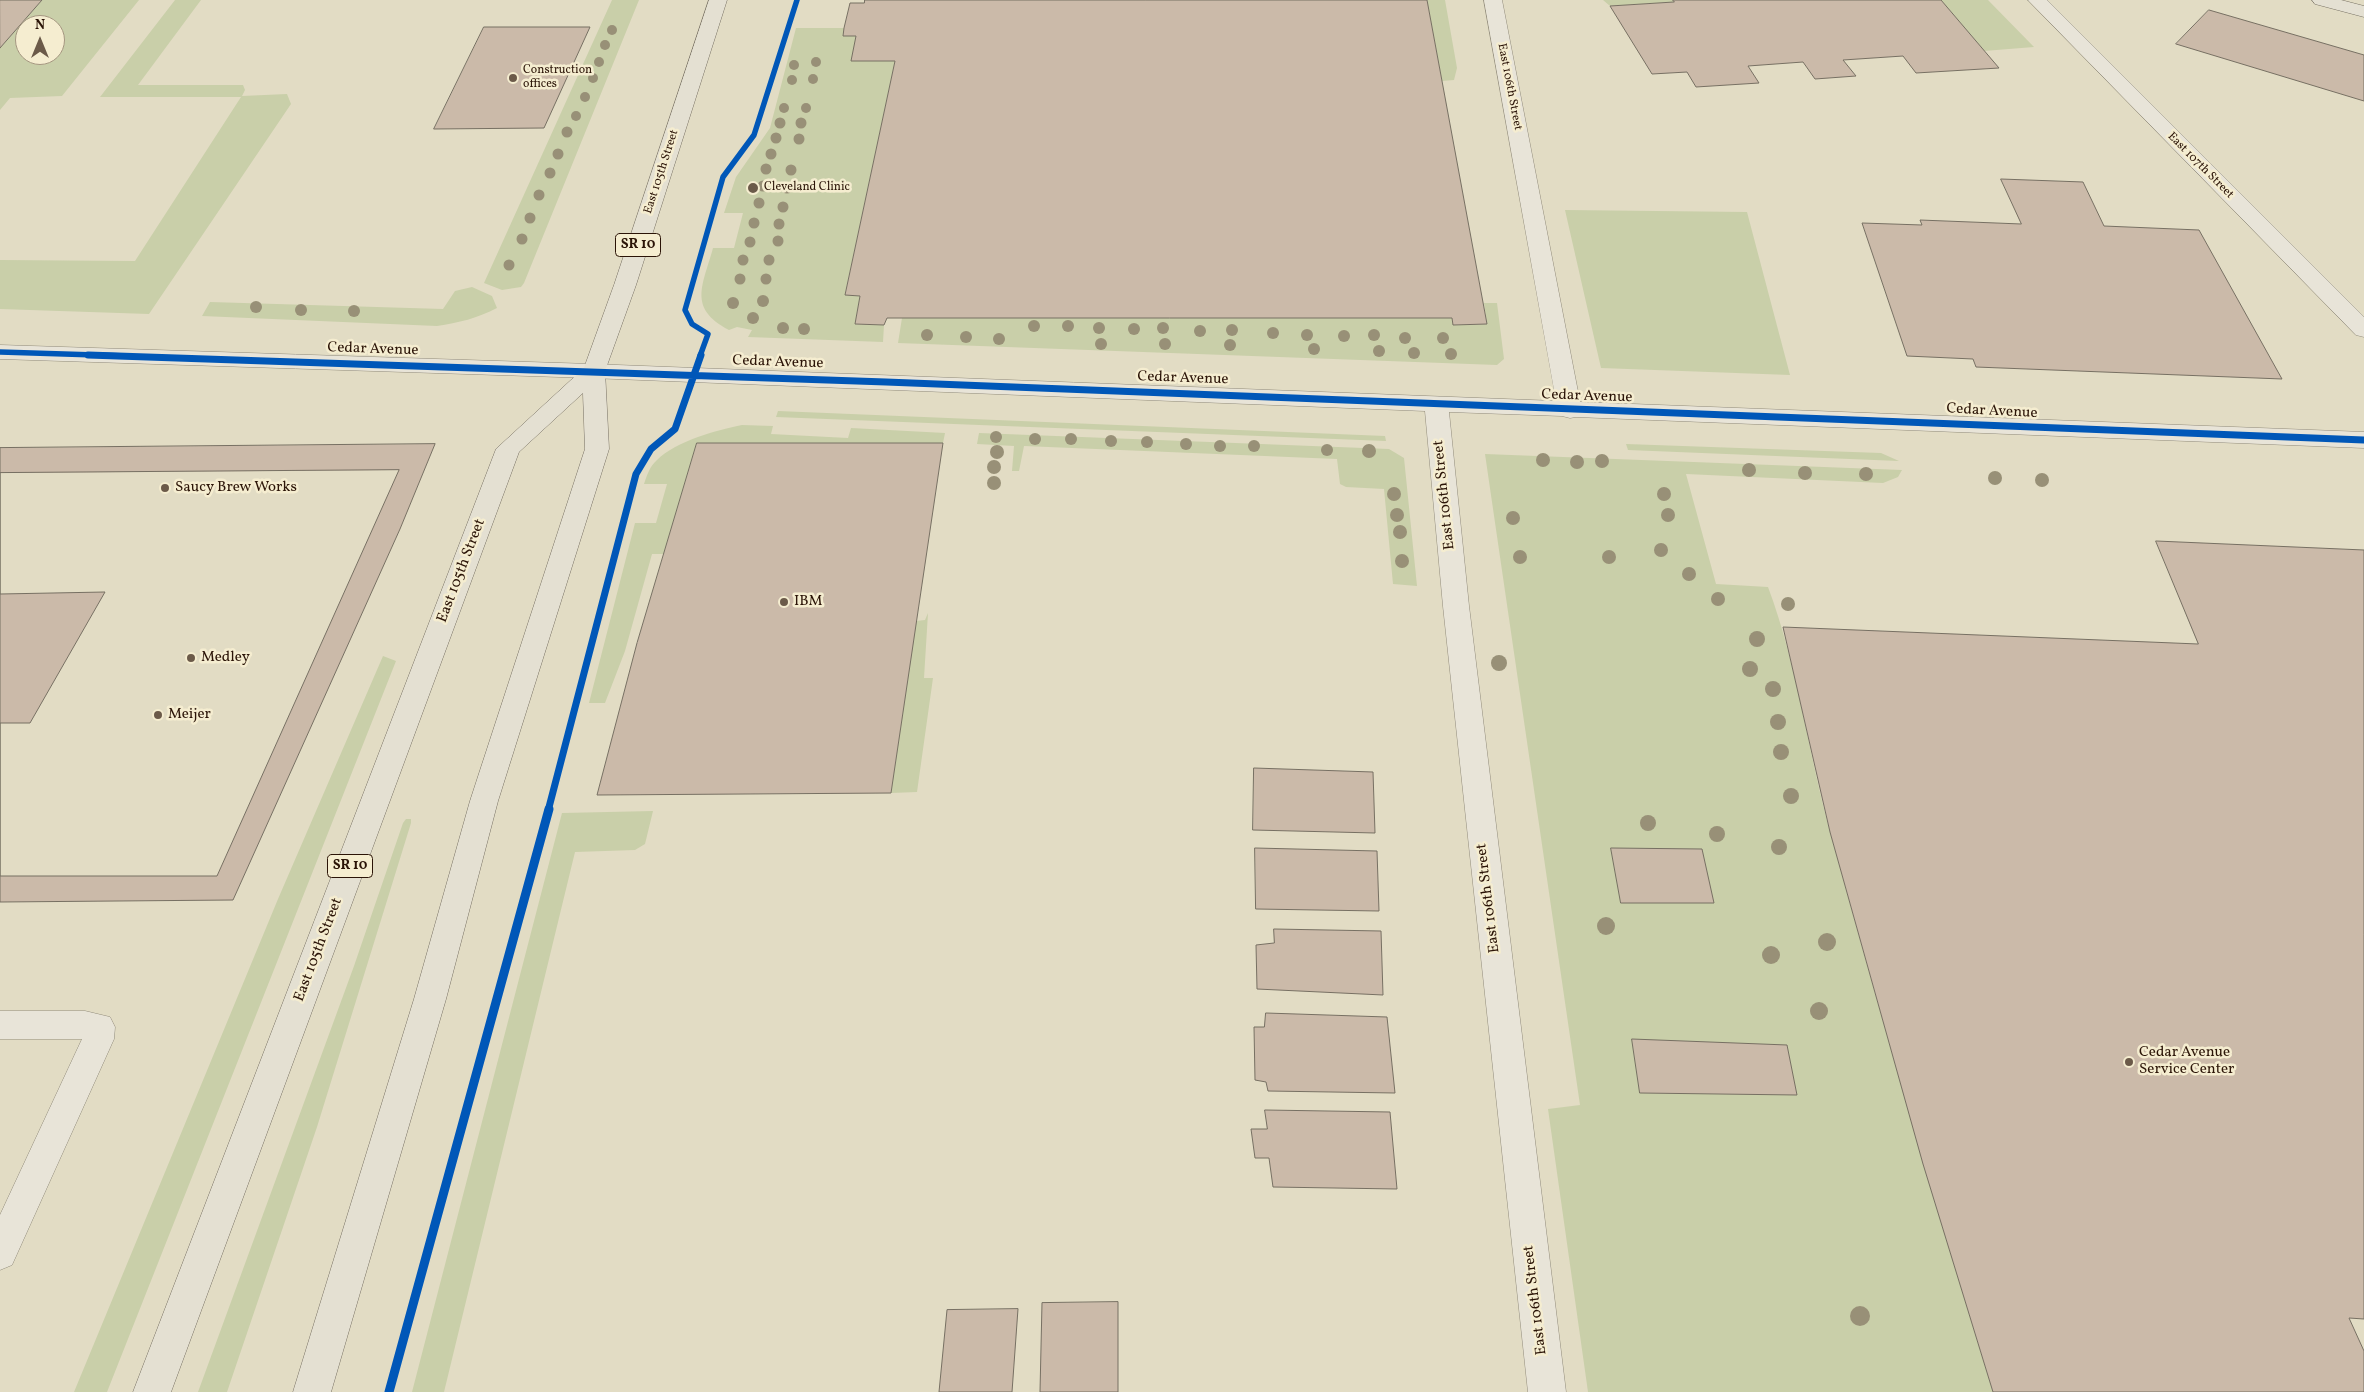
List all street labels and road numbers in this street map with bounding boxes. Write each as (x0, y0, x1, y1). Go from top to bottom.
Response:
street label: East 106th Street (1494, 42, 1524, 132)
street label: East 105th Street (642, 128, 682, 216)
street label: East 107th Street (2164, 130, 2236, 202)
road number: SR 10 (616, 234, 660, 256)
street label: Cedar Avenue (327, 339, 419, 361)
street label: Cedar Avenue (732, 352, 824, 374)
street label: Cedar Avenue (1137, 368, 1229, 390)
street label: Cedar Avenue (1541, 386, 1633, 408)
street label: Cedar Avenue (1946, 401, 2038, 423)
street label: East 106th Street (1430, 439, 1460, 551)
street label: East 105th Street (434, 517, 490, 625)
street label: East 106th Street (1473, 842, 1505, 954)
road number: SR 10 (328, 854, 372, 878)
street label: East 105th Street (291, 896, 347, 1004)
street label: East 106th Street (1520, 1244, 1552, 1356)

